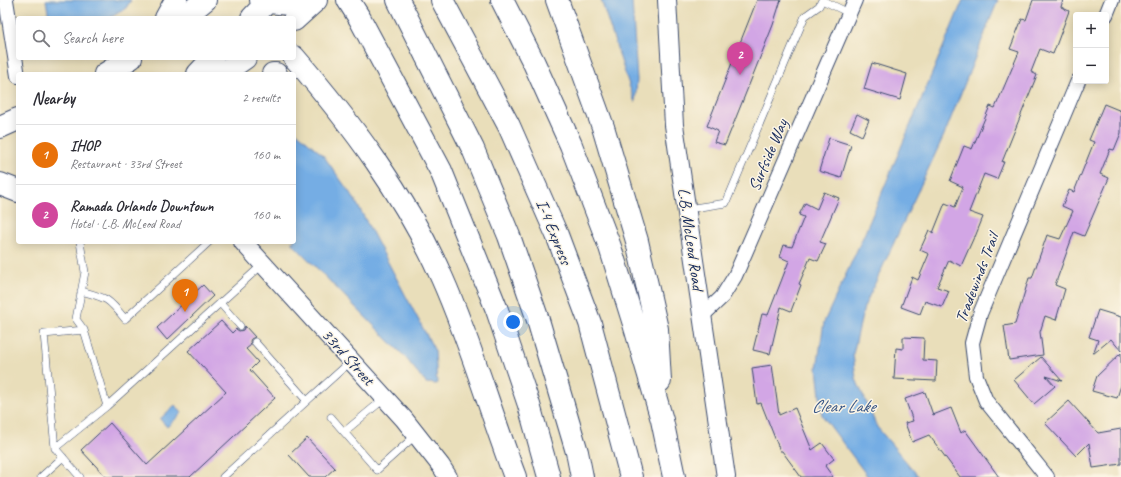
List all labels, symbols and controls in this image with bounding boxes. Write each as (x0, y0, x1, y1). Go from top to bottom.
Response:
map controls (1073, 12, 1109, 84)
button: + (1073, 12, 1109, 48)
search box (16, 16, 296, 60)
icon: search (30, 27, 52, 49)
text: Search here (62, 29, 123, 48)
pin: 2 (727, 42, 753, 75)
button: − (1073, 48, 1109, 84)
text: Nearby (32, 88, 75, 109)
text: 2 results (242, 90, 280, 106)
street label: Surfside Way (743, 115, 793, 194)
text: IHOP (70, 137, 99, 156)
text: 1 (42, 147, 48, 163)
text: 160 m (252, 147, 280, 163)
text: Restaurant · 33rd Street (70, 156, 182, 172)
street label: L.B. McLeod Road (673, 186, 709, 294)
street label: I-4 Express (531, 196, 577, 269)
text: Ramada Orlando Downtown (70, 197, 213, 216)
text: 2 (42, 207, 48, 223)
text: 160 m (252, 207, 280, 223)
text: Hotel · L.B. McLeod Road (70, 216, 180, 232)
street label: Tradewinds Trail (950, 227, 1005, 326)
pin: 1 (172, 279, 198, 312)
your location (503, 312, 523, 332)
street label: 33rd Street (317, 324, 380, 391)
water label: Clear Lake (812, 395, 878, 417)

